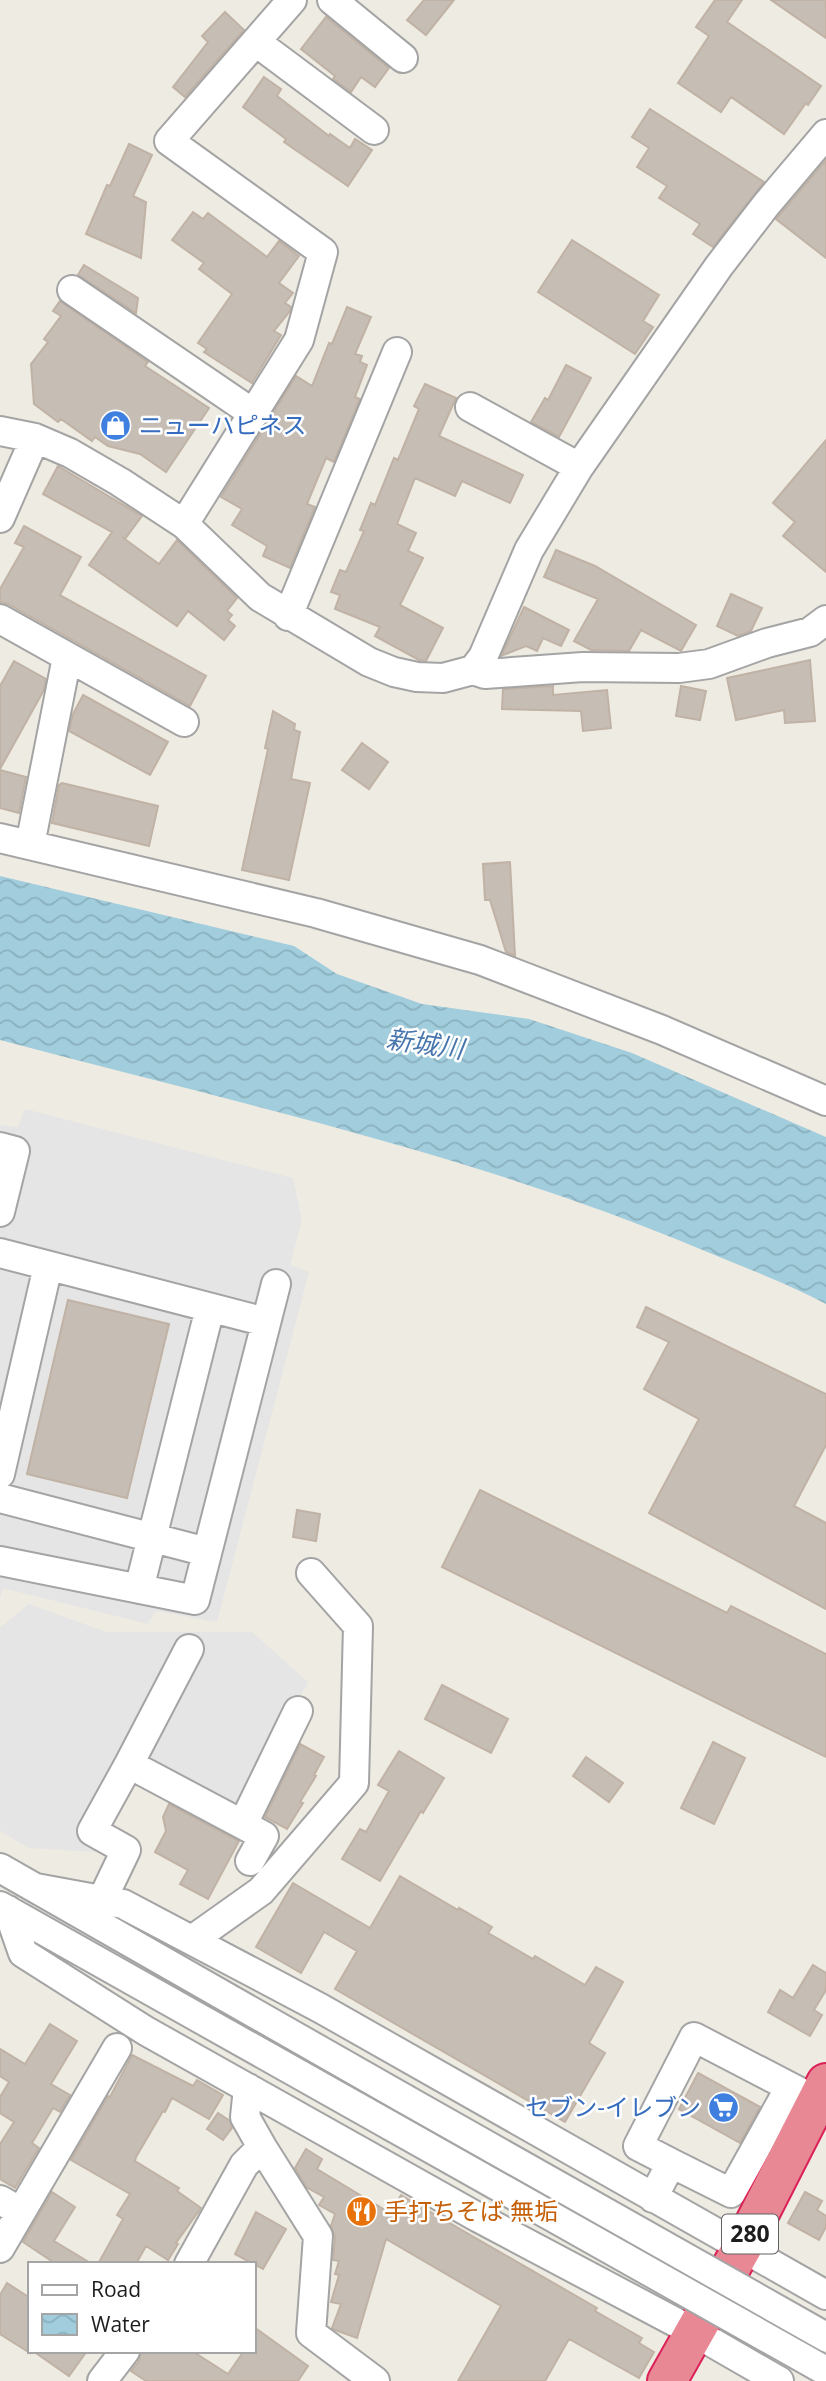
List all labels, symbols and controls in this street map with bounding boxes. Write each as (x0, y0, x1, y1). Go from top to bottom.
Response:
place label: ニューハピネス (139, 408, 307, 441)
shop icon: ニューハピネス (99, 409, 133, 443)
water label: 新城川 (384, 1020, 469, 1067)
place label: セブン-イレブン (525, 2090, 701, 2123)
supermarket icon: セブン-イレブン (707, 2091, 741, 2125)
place label: 手打ちそば 無垢 (384, 2194, 558, 2227)
restaurant icon: 手打ちそば 無垢 (344, 2195, 378, 2229)
road number: 280 (722, 2214, 778, 2254)
legend (28, 2262, 256, 2353)
text: Road (91, 2275, 141, 2303)
text: Water (91, 2310, 150, 2338)

